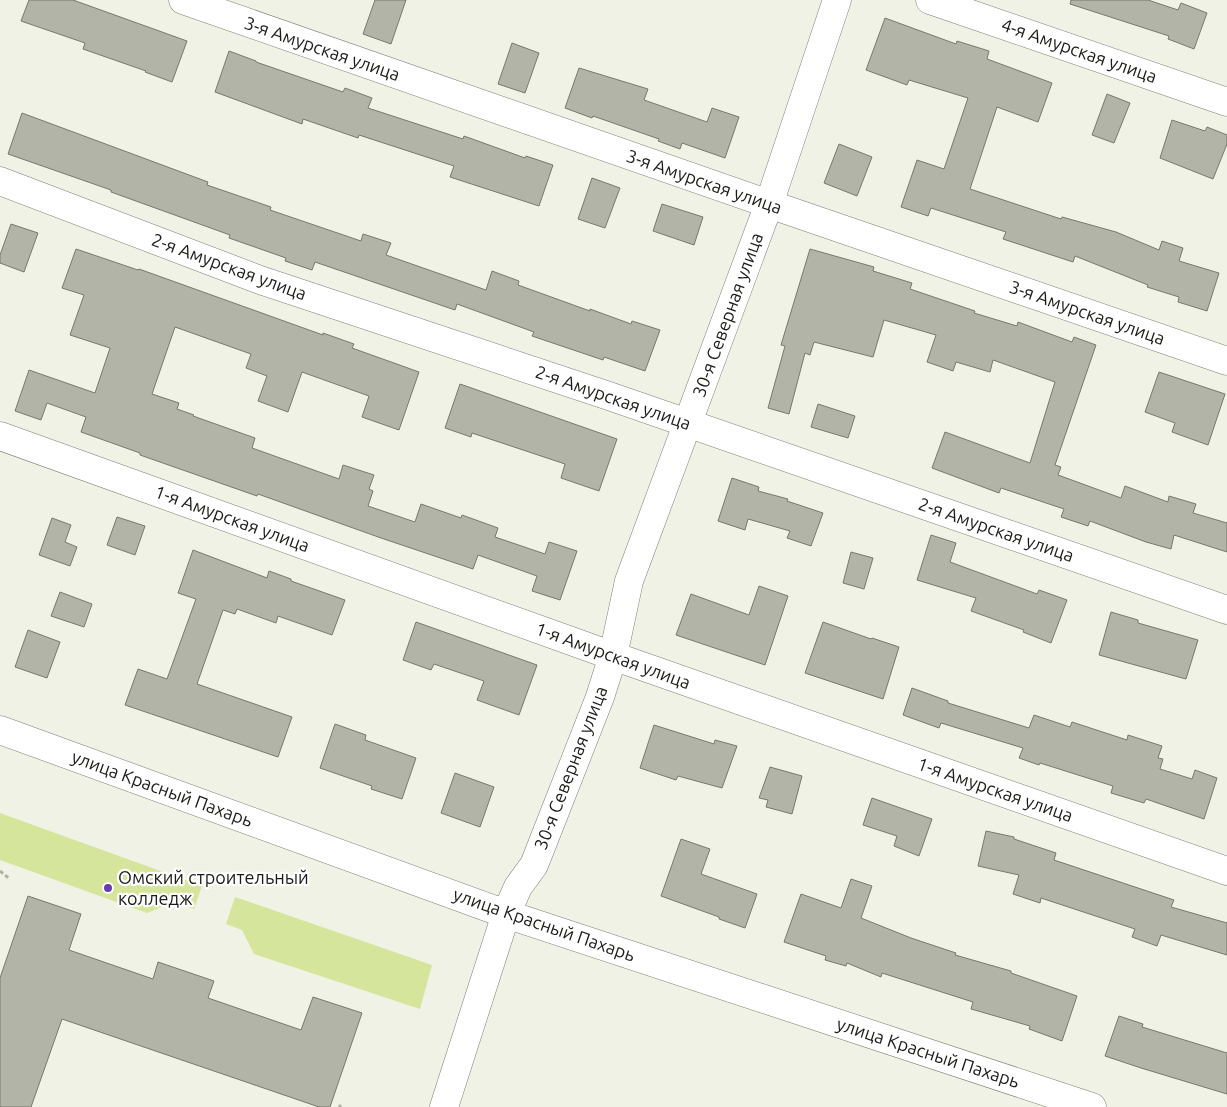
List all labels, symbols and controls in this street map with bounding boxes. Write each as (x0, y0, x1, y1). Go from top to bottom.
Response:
street label: 3-я Амурская улица (242, 12, 403, 84)
street label: 4-я Амурская улица (999, 14, 1160, 86)
street label: 3-я Амурская улица (624, 145, 785, 217)
street label: 2-я Амурская улица (149, 229, 309, 303)
street label: 30-я Северная улица (688, 230, 766, 400)
street label: 3-я Амурская улица (1007, 276, 1168, 348)
street label: 2-я Амурская улица (533, 361, 694, 433)
street label: 1-я Амурская улица (152, 481, 312, 555)
street label: 2-я Амурская улица (916, 493, 1077, 565)
street label: 1-я Амурская улица (533, 618, 693, 692)
street label: 30-я Северная улица (530, 683, 610, 852)
street label: улица Красный Пахарь (69, 746, 256, 830)
street label: 1-я Амурская улица (915, 753, 1076, 825)
place label: Омский строительный колледж (118, 867, 309, 908)
marker: Омский строительный колледж (102, 882, 114, 894)
street label: улица Красный Пахарь (451, 883, 638, 965)
street label: улица Красный Пахарь (834, 1013, 1022, 1091)

